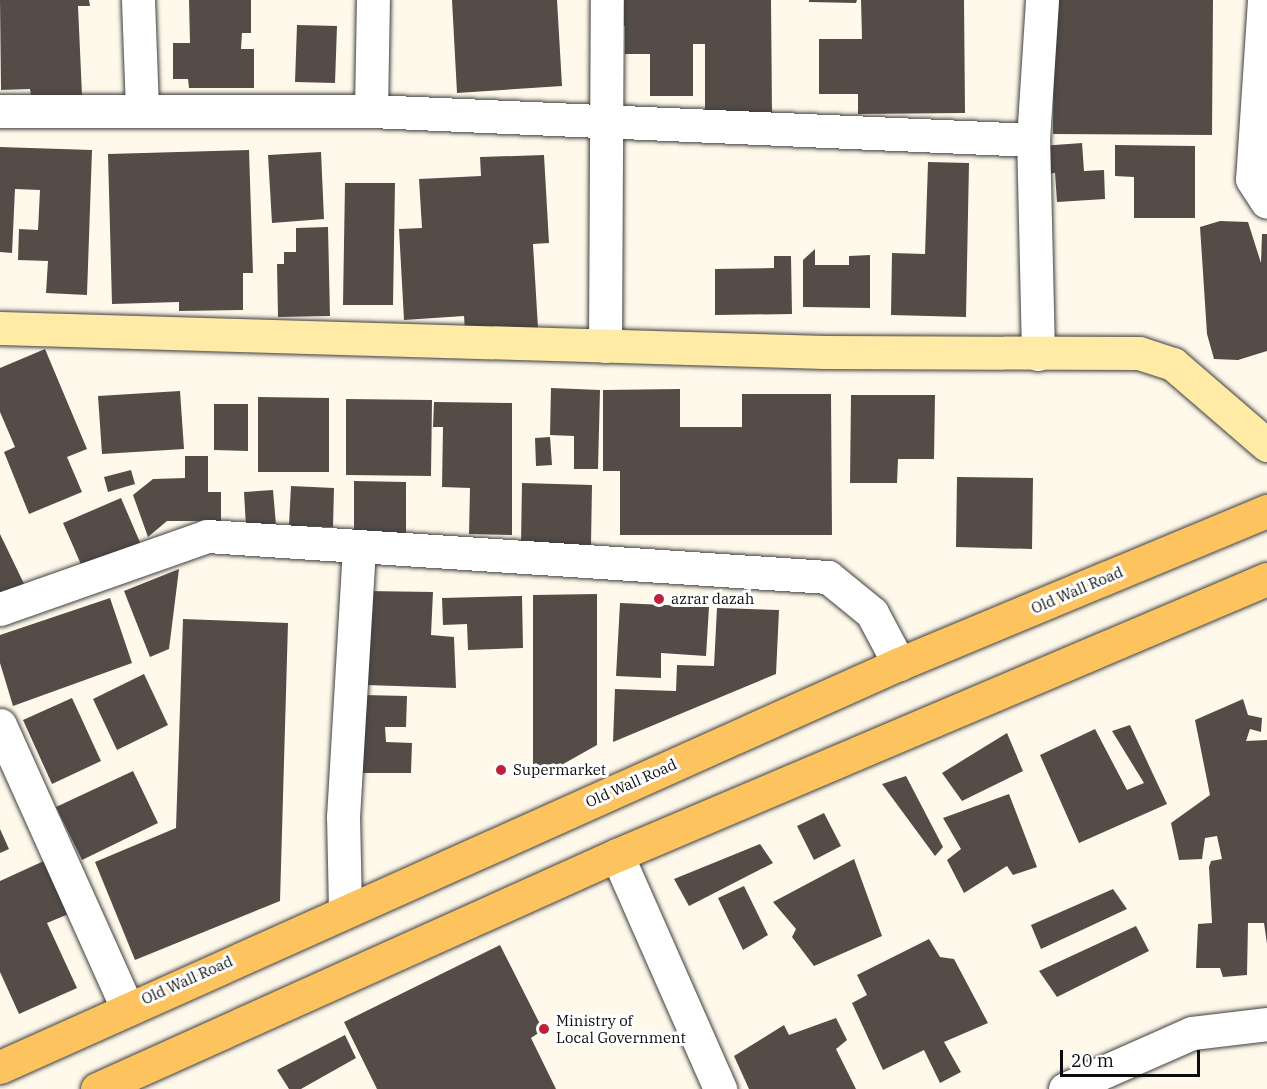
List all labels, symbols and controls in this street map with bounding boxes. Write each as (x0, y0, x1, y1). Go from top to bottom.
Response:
street label: Old Wall Road (1028, 563, 1126, 617)
place label: azrar dazah (671, 590, 754, 608)
marker: azrar dazah (652, 592, 666, 606)
street label: Old Wall Road (583, 755, 679, 811)
place label: Supermarket (513, 761, 606, 779)
marker: Supermarket (494, 763, 508, 777)
street label: Old Wall Road (139, 952, 235, 1008)
place label: Ministry of Local Government (556, 1011, 686, 1046)
marker: Ministry of Local Government (537, 1022, 551, 1036)
scale bar (1063, 1038, 1202, 1076)
text: 20 m (1071, 1049, 1114, 1072)

